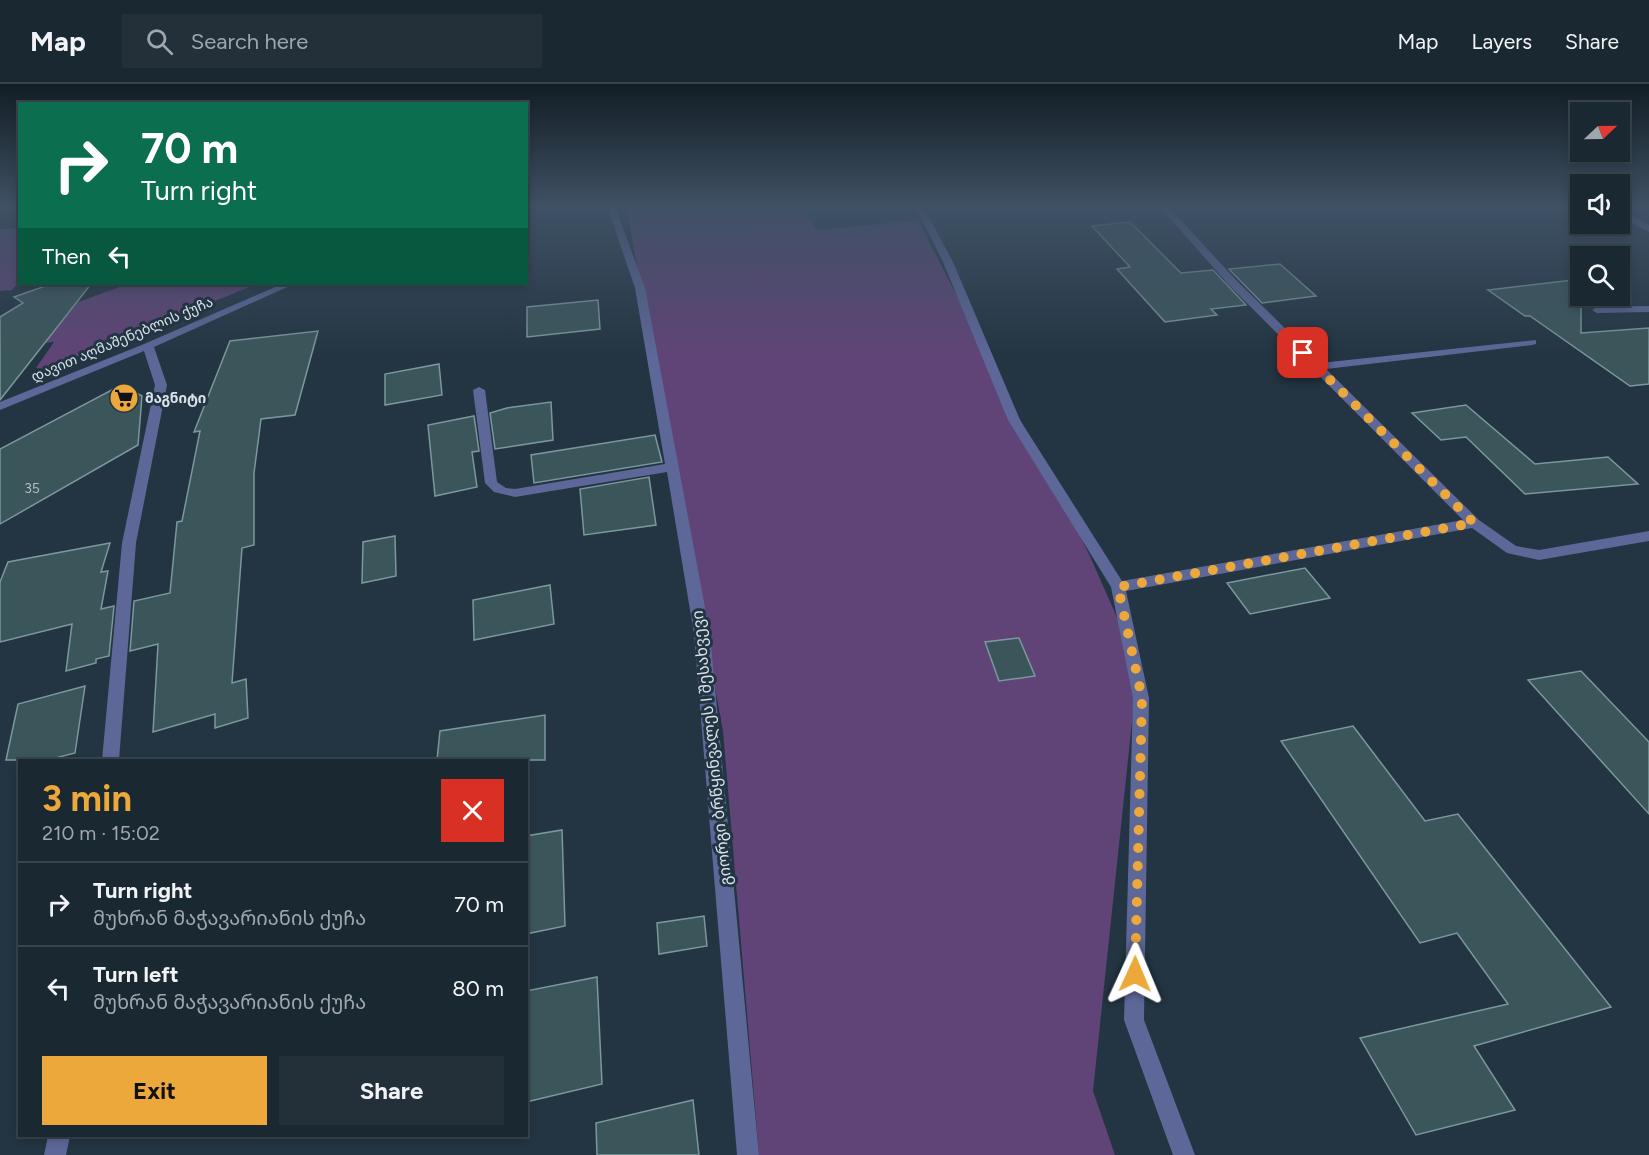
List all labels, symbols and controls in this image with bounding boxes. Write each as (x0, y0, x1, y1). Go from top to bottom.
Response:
search box (122, 14, 542, 68)
text: Map (30, 24, 86, 58)
icon: search (143, 25, 176, 58)
text: Search here (191, 28, 308, 55)
text: Map (1398, 29, 1438, 54)
text: Layers (1471, 29, 1532, 54)
text: Share (1565, 29, 1619, 54)
north arrow (1570, 102, 1630, 162)
map controls (1570, 102, 1630, 306)
text: 70 m (141, 123, 238, 174)
icon: right (42, 126, 120, 204)
text: Turn right (141, 174, 257, 207)
button: sound (1570, 174, 1630, 234)
icon: left (103, 240, 136, 273)
text: Then (42, 243, 91, 270)
button: search (1570, 246, 1630, 306)
street label: დავით აღმაშენებლის ქუჩა (29, 293, 216, 386)
pin (1277, 327, 1328, 378)
icon: arrive (1286, 336, 1319, 369)
supermarket icon: მაგნიტი (108, 382, 140, 414)
place label: მაგნიტი (145, 390, 206, 407)
house number: 35 (24, 480, 40, 497)
street label: გიორგი ბრწყინვალეს I შესახვევი (688, 609, 736, 886)
text: 3 min (42, 777, 132, 820)
button: close (441, 779, 504, 842)
text: 210 m · 15:02 (42, 821, 160, 845)
text: Turn right (93, 877, 192, 904)
icon: right (42, 888, 75, 921)
text: 70 m (454, 891, 504, 918)
text: მუხრან მაჭავარიანის ქუჩა (93, 906, 366, 930)
position arrow (1103, 942, 1167, 1006)
text: Turn left (93, 961, 179, 988)
icon: left (42, 972, 75, 1005)
text: 80 m (452, 975, 504, 1002)
text: მუხრან მაჭავარიანის ქუჩა (93, 990, 366, 1014)
button: Exit (42, 1056, 267, 1125)
button: Share (279, 1056, 504, 1125)

